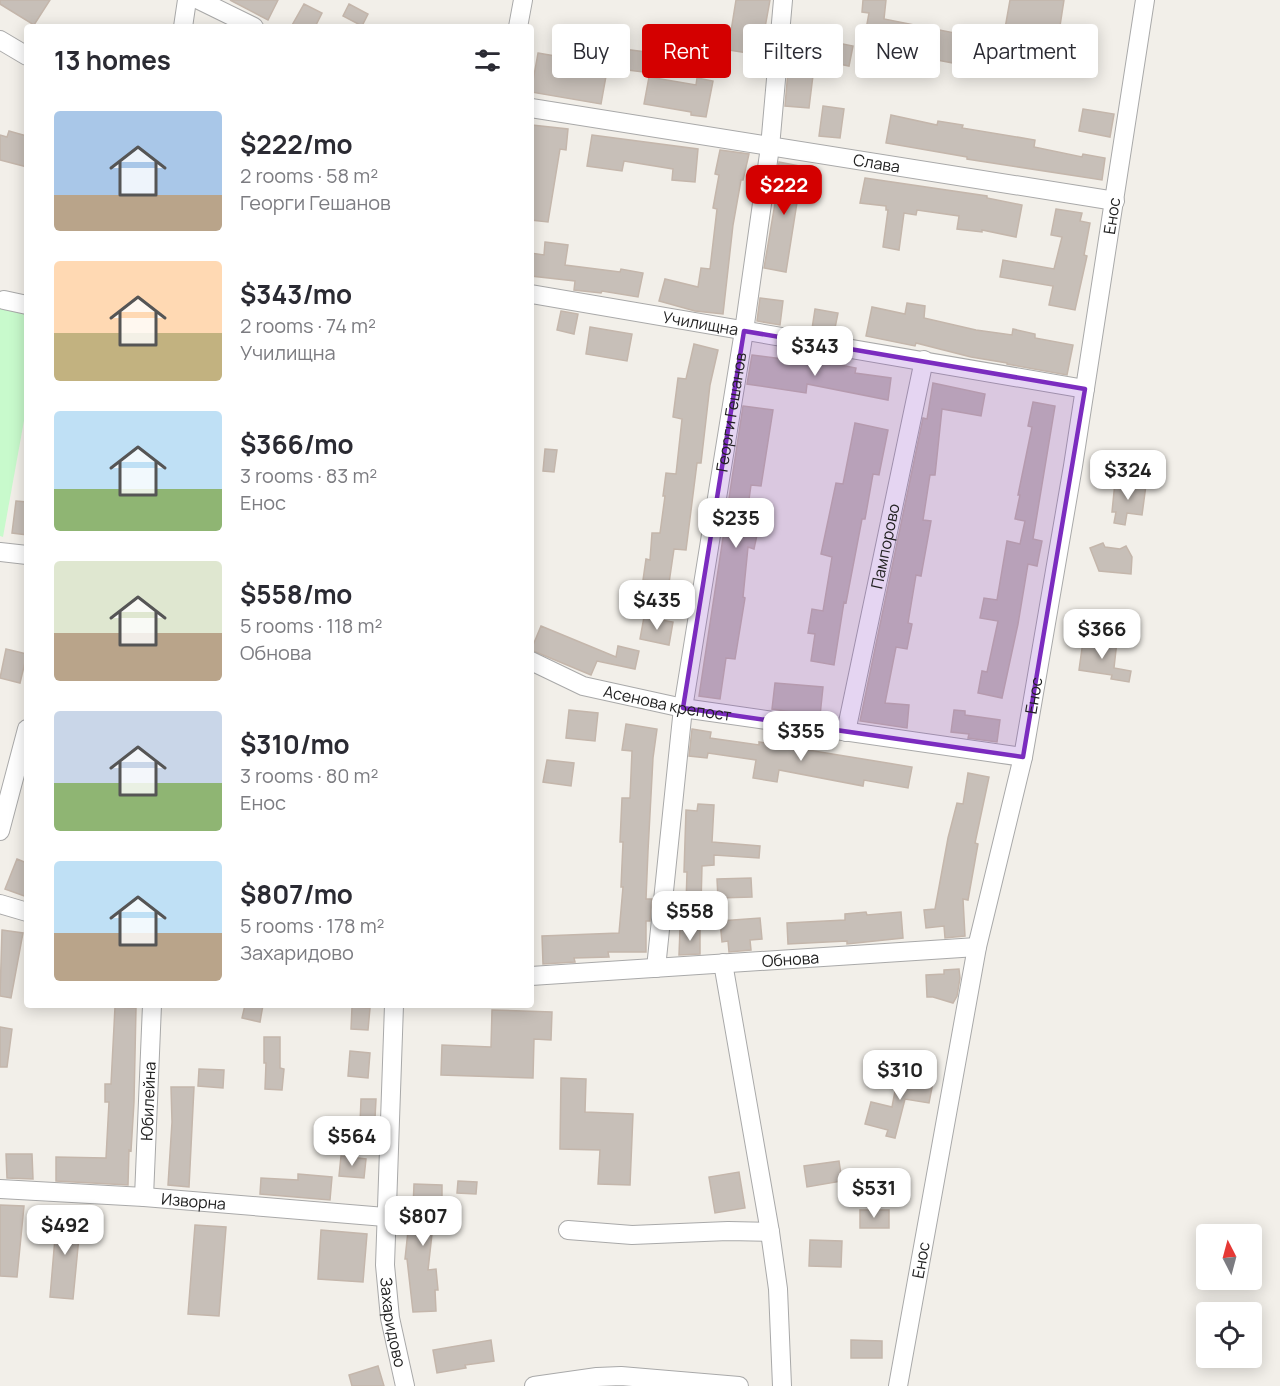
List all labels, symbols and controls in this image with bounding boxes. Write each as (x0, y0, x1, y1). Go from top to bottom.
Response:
chip: Buy (552, 24, 630, 78)
chip: Rent (642, 24, 731, 78)
chip: Filters (743, 24, 843, 78)
chip: New (855, 24, 940, 78)
chip: Apartment (952, 24, 1098, 78)
text: 13 homes (54, 42, 171, 78)
icon: filters (471, 44, 504, 77)
text: $222/mo (240, 126, 352, 162)
icon: home (102, 135, 174, 207)
street label: Слава (852, 148, 902, 178)
text: 2 rooms · 58 m² (240, 162, 378, 189)
pin: $222 (748, 165, 820, 216)
text: $222 (760, 171, 808, 198)
text: Георги Гешанов (240, 189, 391, 216)
street label: Енос (1098, 196, 1125, 236)
text: $343/mo (240, 276, 352, 312)
icon: home (102, 285, 174, 357)
street label: Училищна (661, 306, 740, 340)
text: 2 rooms · 74 m² (240, 312, 376, 339)
pin: $343 (779, 326, 851, 377)
text: $343 (791, 332, 839, 359)
text: Училищна (240, 339, 336, 366)
street label: Георги Гешанов (710, 350, 751, 474)
text: $366/mo (240, 426, 353, 462)
icon: home (102, 435, 174, 507)
pin: $324 (1092, 450, 1164, 501)
text: $324 (1104, 456, 1152, 483)
text: 3 rooms · 83 m² (240, 462, 377, 489)
text: Енос (240, 489, 286, 516)
pin: $235 (700, 498, 772, 549)
street label: Пампорово (865, 501, 905, 591)
text: $235 (712, 504, 760, 531)
text: $558/mo (240, 576, 352, 612)
pin: $435 (621, 580, 693, 631)
icon: home (102, 585, 174, 657)
text: $435 (633, 586, 681, 613)
pin: $366 (1066, 609, 1138, 660)
text: 5 rooms · 118 m² (240, 612, 382, 639)
text: $366 (1077, 615, 1127, 642)
text: Обнова (240, 639, 312, 666)
street label: Енос (1020, 675, 1048, 715)
street label: Асенова крепост (601, 680, 733, 726)
pin: $355 (765, 711, 837, 762)
text: $355 (777, 717, 825, 744)
text: $310/mo (240, 726, 350, 762)
icon: home (102, 735, 174, 807)
text: 3 rooms · 80 m² (240, 762, 379, 789)
text: Енос (240, 789, 286, 816)
text: $807/mo (240, 876, 353, 912)
icon: home (102, 885, 174, 957)
pin: $558 (654, 891, 726, 942)
text: $558 (666, 897, 714, 924)
text: 5 rooms · 178 m² (240, 912, 385, 939)
text: Захаридово (240, 939, 354, 966)
street label: Обнова (761, 946, 820, 972)
pin: $310 (864, 1050, 936, 1101)
text: $310 (877, 1056, 923, 1083)
street label: Юбилейна (135, 1061, 161, 1141)
pin: $564 (316, 1116, 388, 1167)
text: $564 (328, 1122, 376, 1149)
pin: $531 (838, 1168, 910, 1219)
text: $531 (852, 1174, 896, 1201)
street label: Изворна (160, 1187, 227, 1215)
pin: $807 (387, 1196, 459, 1247)
text: $807 (399, 1202, 447, 1229)
pin: $492 (29, 1205, 101, 1256)
text: $492 (41, 1211, 89, 1238)
north arrow (1196, 1224, 1262, 1290)
map controls (1196, 1224, 1262, 1368)
street label: Енос (907, 1240, 935, 1280)
street label: Захаридово (375, 1276, 412, 1369)
button: locate (1196, 1302, 1262, 1368)

